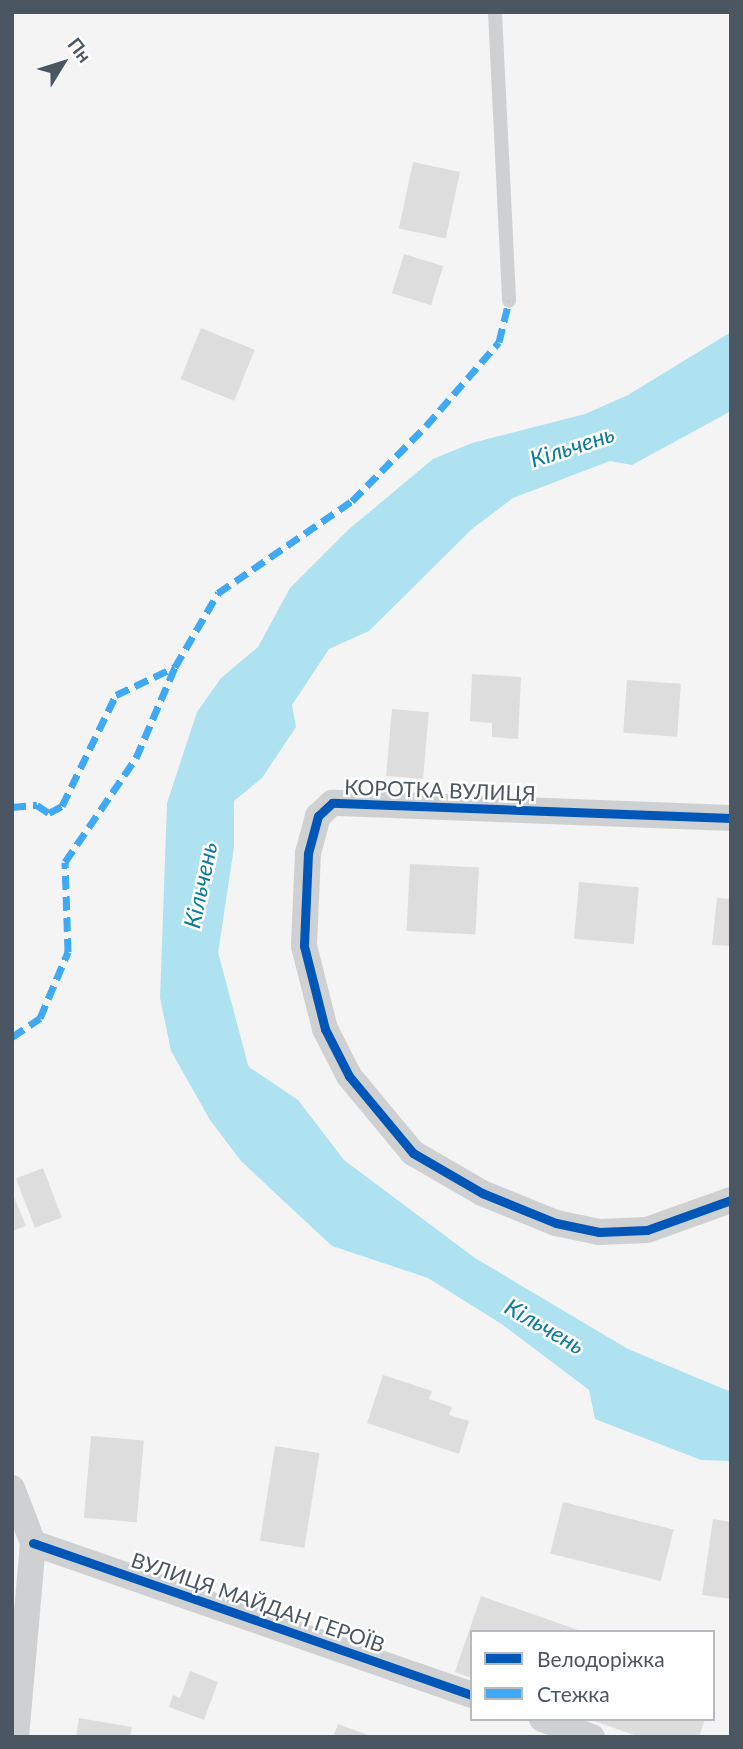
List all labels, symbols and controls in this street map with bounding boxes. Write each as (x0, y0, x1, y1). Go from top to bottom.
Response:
north arrow (28, 28, 98, 98)
text: Пн (63, 33, 97, 67)
water label: Кільчень (526, 419, 618, 473)
street label: КОРОТКА ВУЛИЦЯ (344, 774, 536, 806)
water label: Кільчень (177, 839, 223, 931)
water label: Кільчень (500, 1292, 590, 1360)
street label: ВУЛИЦЯ МАЙДАН ГЕРОЇВ (128, 1547, 388, 1657)
legend (470, 1630, 715, 1721)
text: Велодоріжка (537, 1646, 665, 1671)
text: Стежка (537, 1681, 610, 1706)

